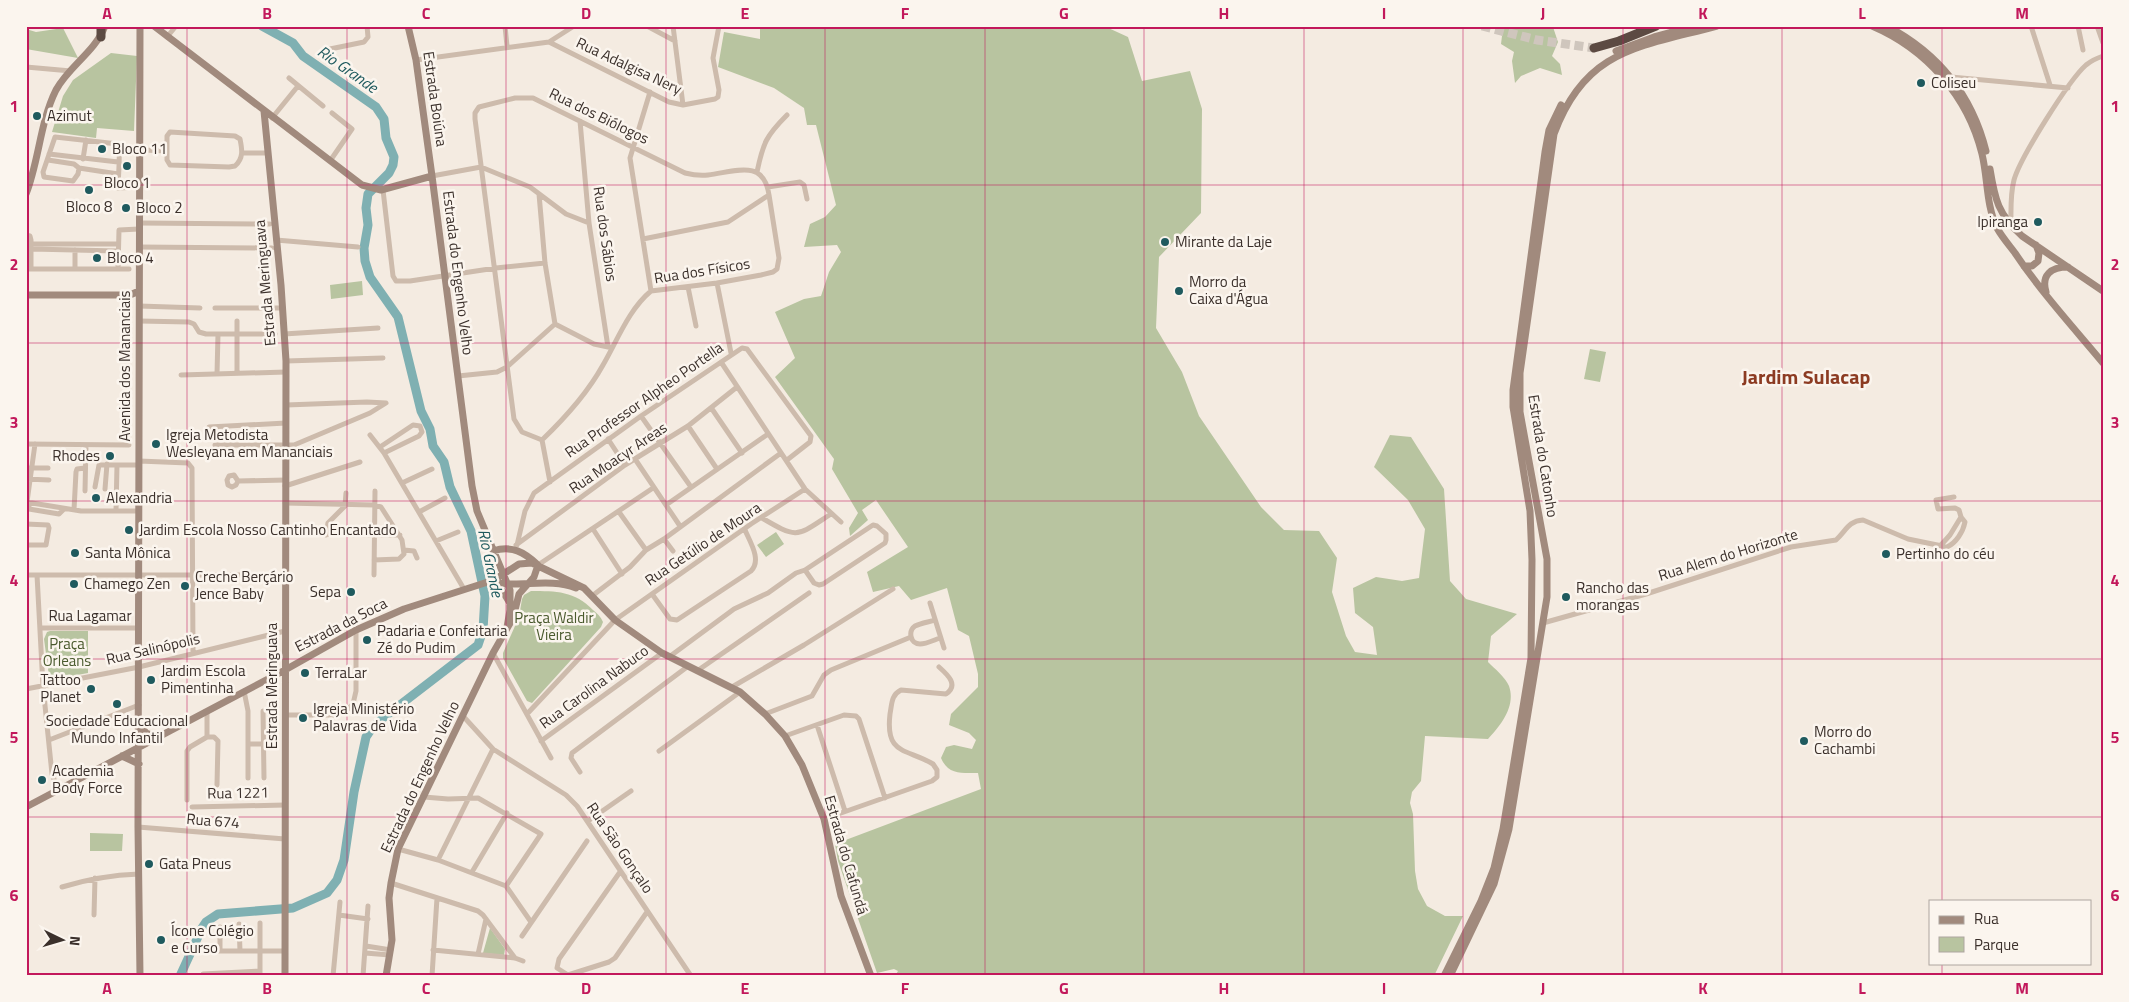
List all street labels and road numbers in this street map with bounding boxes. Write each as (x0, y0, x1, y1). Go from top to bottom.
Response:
street label: Rua Adalgisa Nery (572, 31, 686, 100)
street label: Estrada Boiúna (417, 50, 454, 149)
street label: Rua dos Biólogos (545, 81, 653, 150)
street label: Rua dos Sábios (587, 185, 624, 283)
street label: Estrada do Engenho Velho (437, 189, 480, 356)
street label: Estrada Meringuava (247, 219, 281, 347)
street label: Rua dos Físicos (652, 252, 752, 289)
street label: Avenida dos Mananciais (113, 291, 136, 441)
street label: Rua Professor Alpheo Portella (560, 336, 728, 463)
street label: Estrada do Catonho (1522, 393, 1565, 519)
street label: Rua Moacyr Areas (564, 416, 672, 499)
street label: Rua Getúlio de Moura (640, 496, 766, 591)
street label: Rua Alem do Horizonte (1655, 522, 1801, 587)
street label: Estrada da Soca (291, 591, 391, 658)
street label: Rua Lagamar (48, 604, 132, 627)
street label: Estrada Meringuava (260, 622, 283, 749)
street label: Rua Salinópolis (104, 627, 202, 671)
street label: Rua Carolina Nabuco (534, 639, 653, 734)
street label: Estrada do Engenho Velho (374, 697, 465, 857)
street label: Rua 1221 (207, 780, 269, 805)
street label: Estrada do Cafundá (818, 792, 875, 918)
street label: Rua São Gonçalo (581, 798, 659, 898)
street label: Rua 674 (186, 807, 241, 834)

